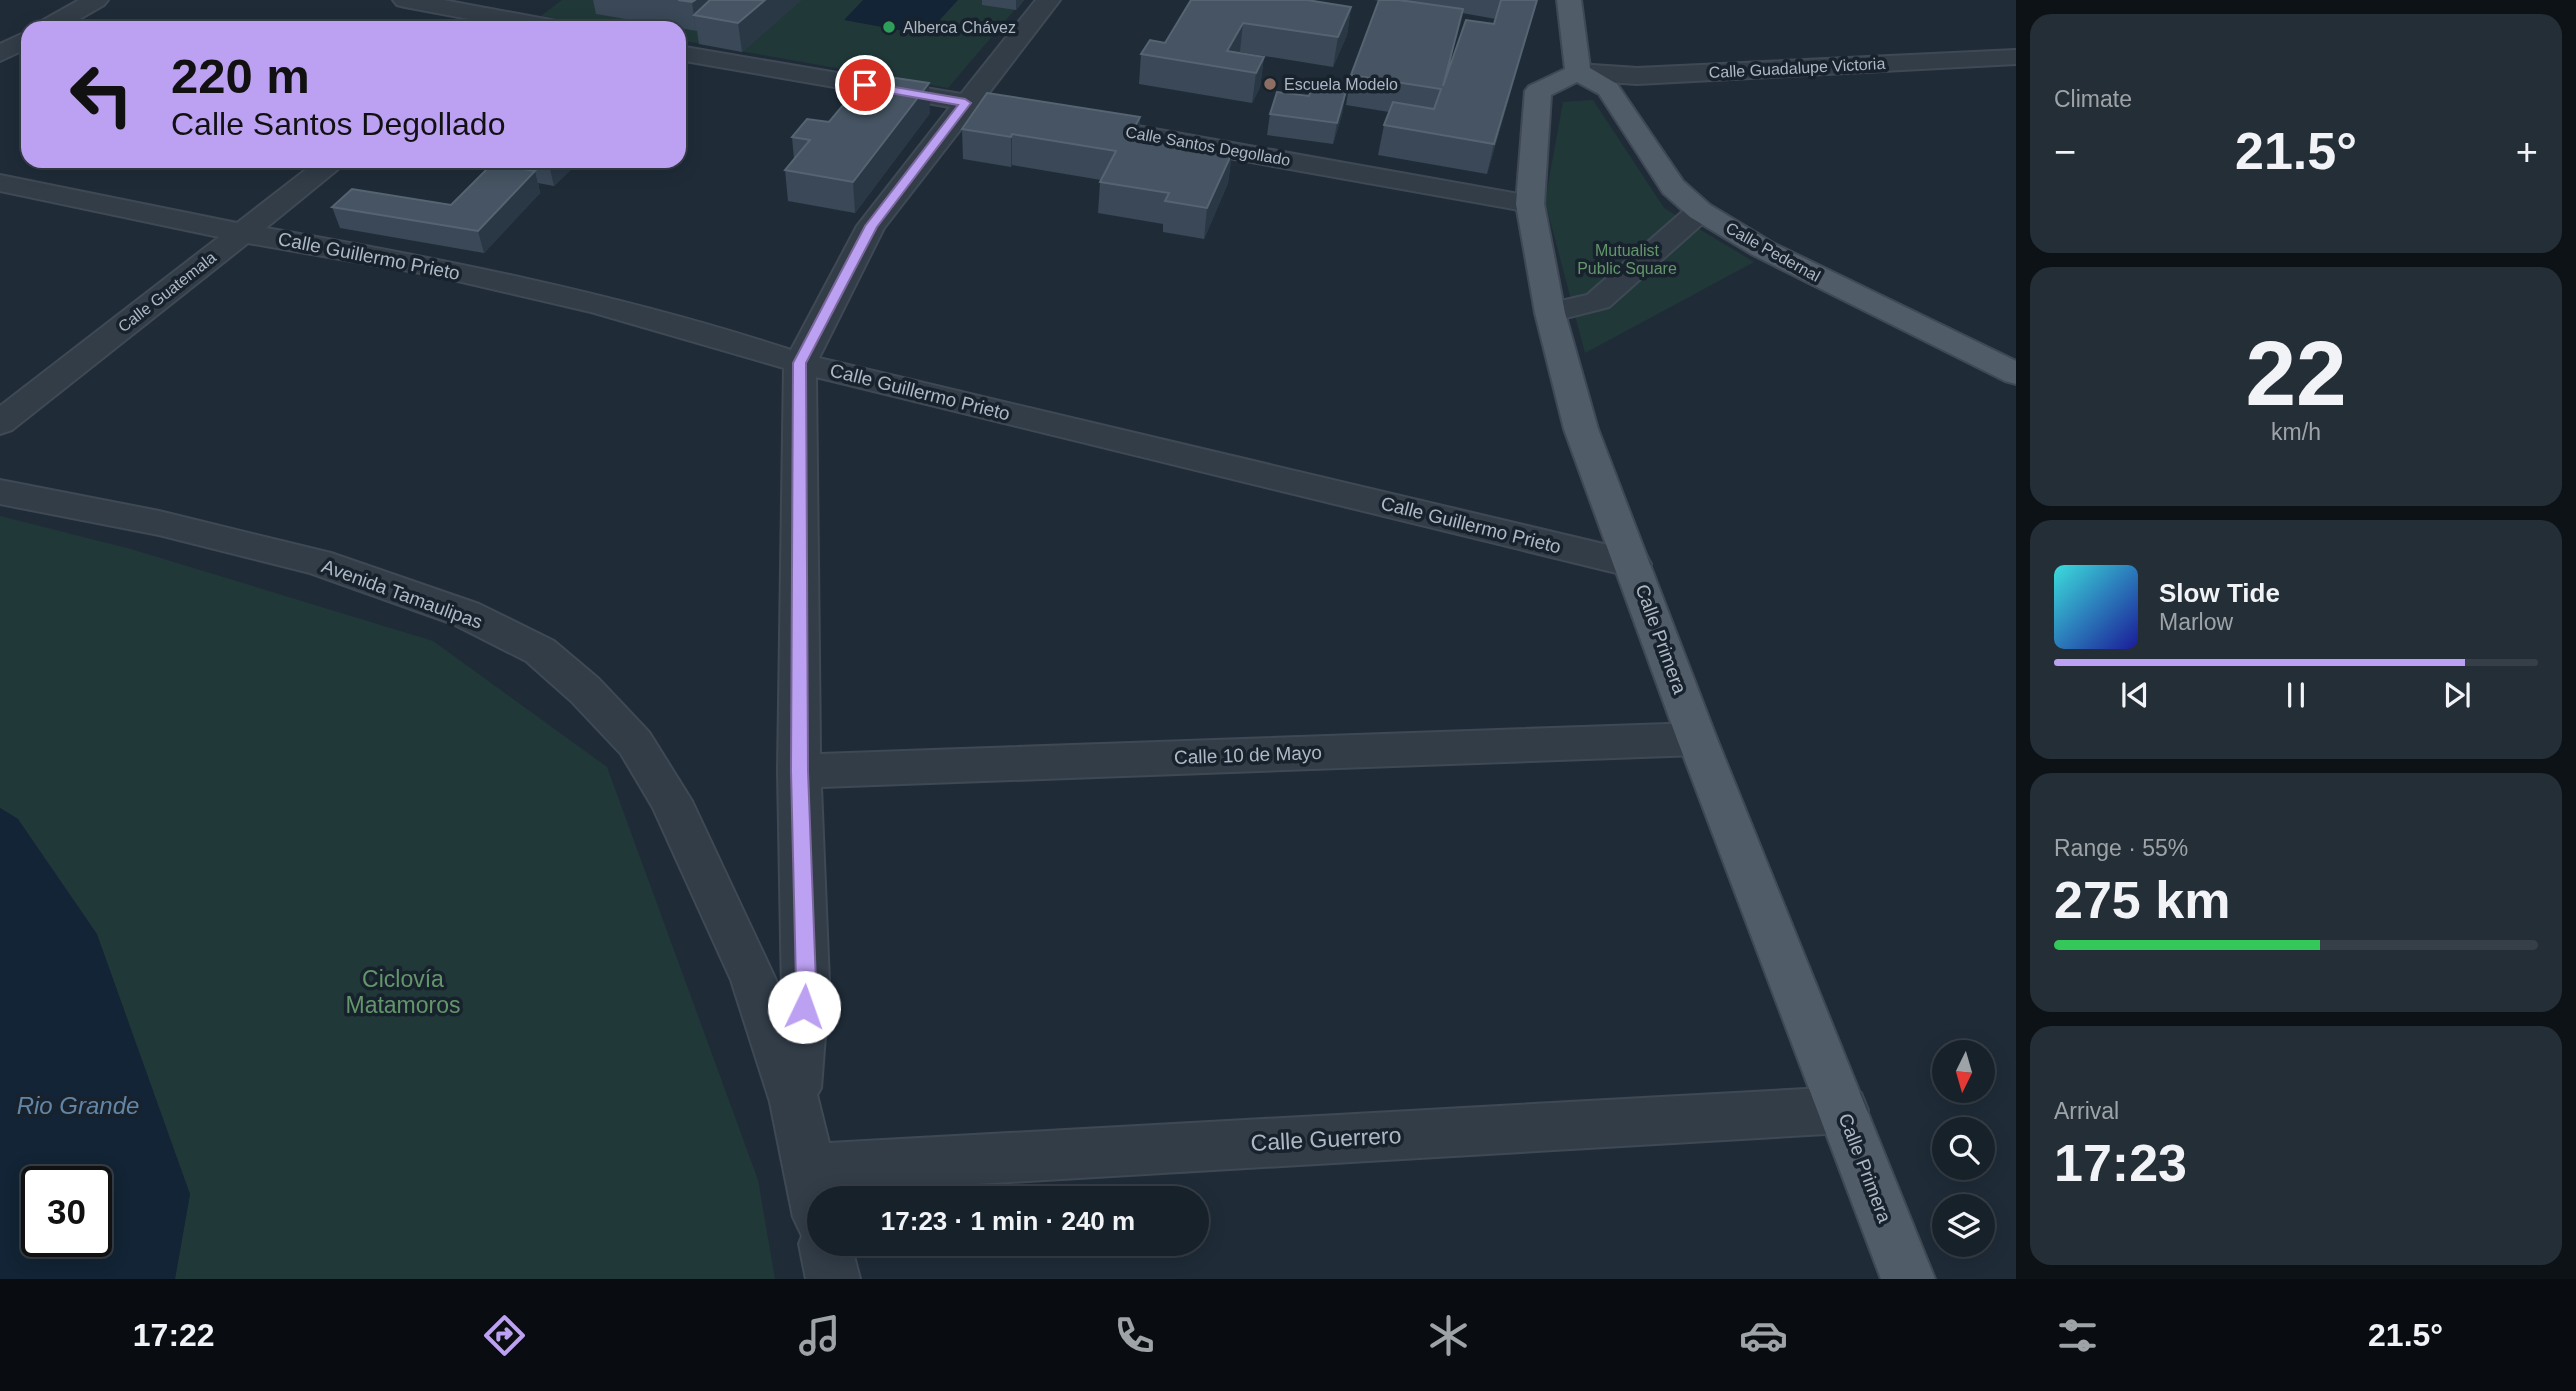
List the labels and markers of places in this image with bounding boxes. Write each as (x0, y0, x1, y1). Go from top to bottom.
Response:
marker: Alberca Chávez (881, 19, 897, 35)
place label: Alberca Chávez (903, 19, 1016, 36)
pin (835, 55, 895, 115)
marker: Escuela Modelo (1262, 76, 1278, 92)
place label: Escuela Modelo (1284, 76, 1398, 93)

